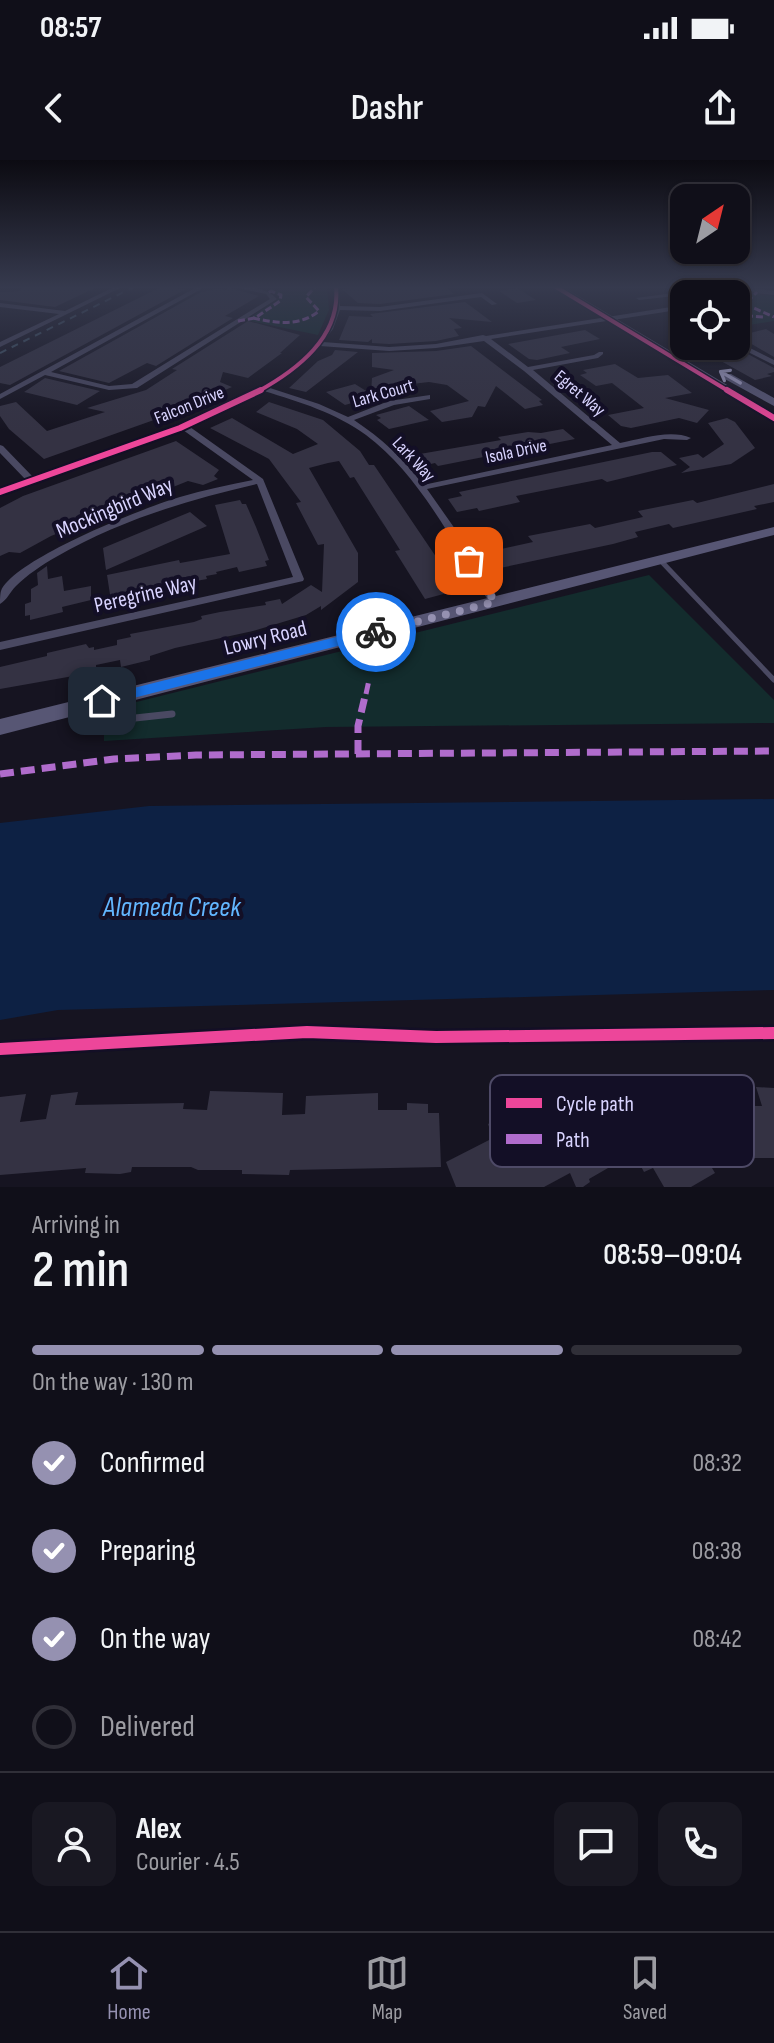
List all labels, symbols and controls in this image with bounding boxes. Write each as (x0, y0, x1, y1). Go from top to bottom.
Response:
text: 08:57 (40, 10, 101, 46)
icon: back (32, 86, 76, 130)
icon: share (698, 86, 742, 130)
text: Dashr (351, 87, 423, 130)
north arrow (670, 184, 750, 264)
map controls (670, 184, 750, 360)
button: locate (670, 280, 750, 360)
street label: Egret Way (550, 366, 609, 421)
one-way arrow (719, 369, 743, 384)
street label: Lark Court (350, 375, 417, 412)
street label: Falcon Drive (151, 382, 227, 429)
street label: Lark Way (388, 433, 440, 486)
street label: Isola Drive (484, 435, 549, 468)
street label: Mockingbird Way (52, 472, 177, 545)
pin (435, 527, 503, 595)
icon: bag (447, 539, 491, 583)
street label: Peregrine Way (91, 569, 200, 619)
courier (336, 592, 416, 672)
icon: bike (354, 610, 398, 654)
street label: Lowry Road (221, 615, 310, 662)
pin (68, 667, 136, 735)
icon: home (80, 679, 124, 723)
water label: Alameda Creek (102, 891, 242, 924)
legend (490, 1075, 754, 1167)
text: Cycle path (556, 1091, 634, 1118)
text: Path (556, 1127, 590, 1154)
text: Arriving in (32, 1210, 120, 1241)
text: 08:59–09:04 (603, 1237, 742, 1273)
text: 2 min (32, 1239, 129, 1302)
text: On the way · 130 m (32, 1367, 194, 1398)
icon: check (32, 1441, 76, 1485)
text: Confirmed (100, 1445, 205, 1481)
text: 08:32 (692, 1448, 742, 1479)
icon: check (32, 1529, 76, 1573)
text: Preparing (100, 1533, 196, 1569)
text: 08:38 (692, 1536, 742, 1567)
icon: check (32, 1617, 76, 1661)
text: On the way (100, 1621, 210, 1657)
text: 08:42 (692, 1624, 742, 1655)
text: Delivered (100, 1709, 195, 1745)
button: person (32, 1802, 116, 1886)
button: chat (554, 1802, 638, 1886)
button: phone (658, 1802, 742, 1886)
text: Alex (136, 1811, 182, 1847)
text: Courier · 4.5 (136, 1847, 240, 1878)
tab: Home (107, 1951, 151, 2026)
tab: Map (365, 1951, 409, 2026)
tab: Saved (623, 1951, 667, 2026)

